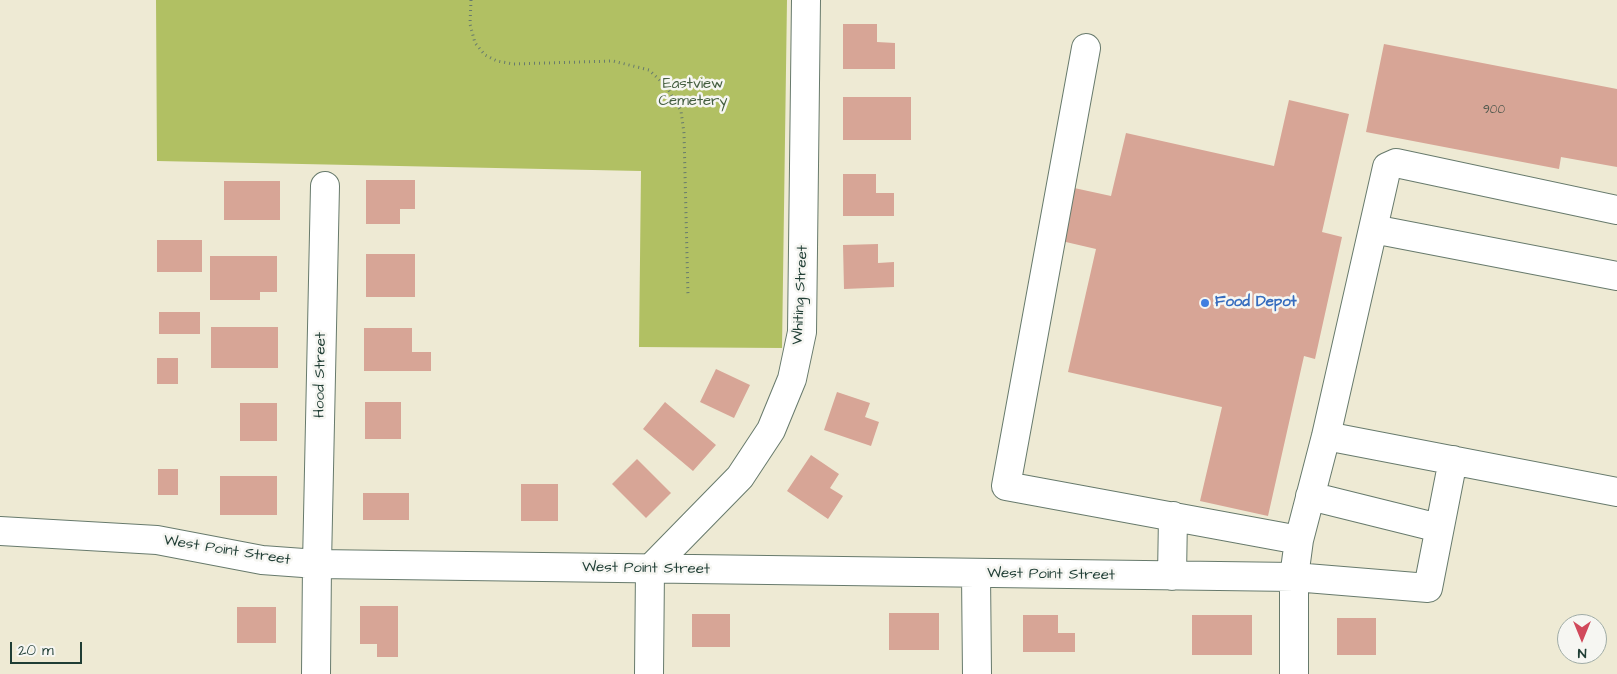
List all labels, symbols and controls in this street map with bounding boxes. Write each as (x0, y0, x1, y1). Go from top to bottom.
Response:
park label: Eastview Cemetery (658, 76, 728, 111)
house number: 900 (1483, 103, 1505, 117)
street label: Whiting Street (789, 245, 813, 345)
place label: Food Depot (1215, 294, 1297, 312)
marker: Food Depot (1199, 297, 1211, 309)
street label: Hood Street (311, 332, 331, 418)
street label: West Point Street (162, 532, 292, 570)
street label: West Point Street (582, 559, 710, 579)
street label: West Point Street (987, 565, 1115, 585)
north arrow (1557, 614, 1607, 664)
scale bar (12, 632, 85, 664)
text: 20 m (18, 640, 54, 661)
text: N (1578, 643, 1586, 663)

